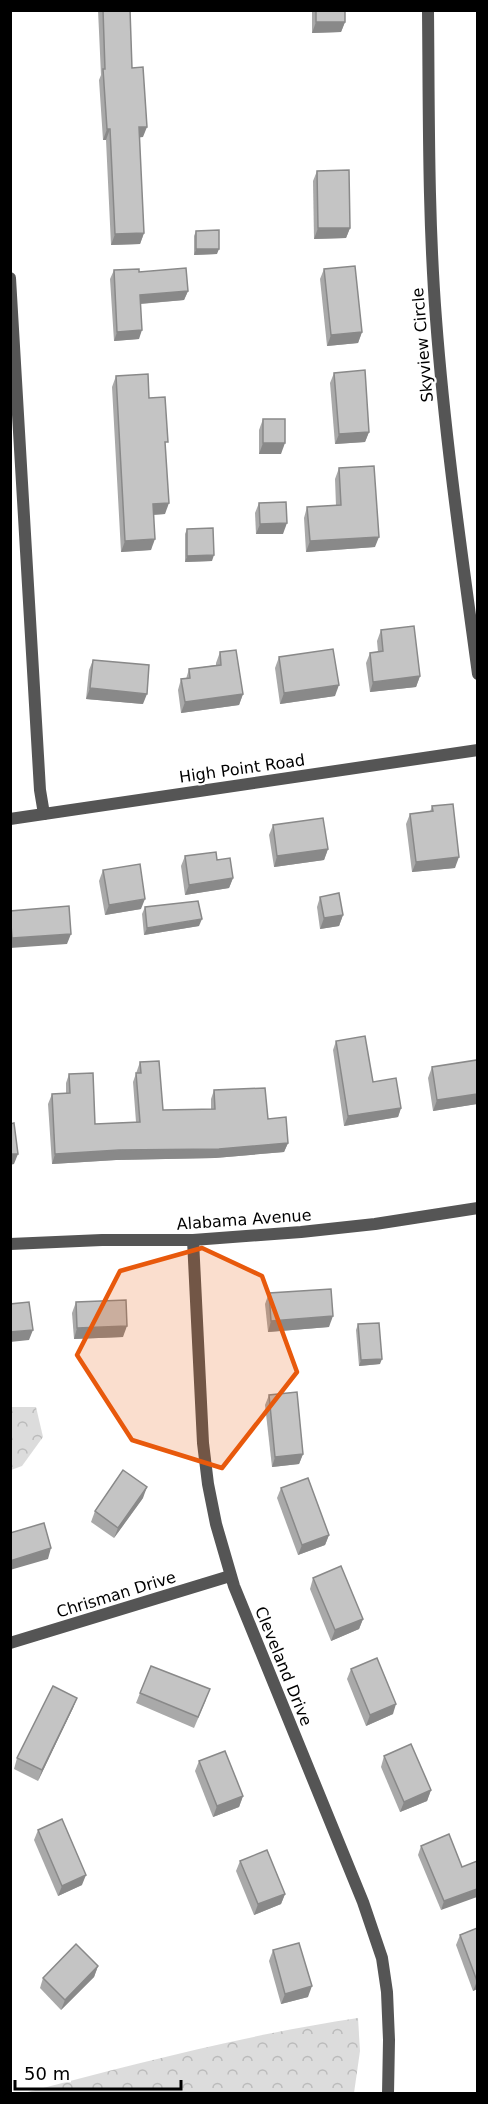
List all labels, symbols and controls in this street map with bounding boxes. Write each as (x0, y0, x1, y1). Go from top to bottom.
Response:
street label: Skyview Circle (408, 287, 437, 403)
street label: High Point Road (178, 750, 306, 787)
street label: Alabama Avenue (176, 1205, 312, 1234)
street label: Chrisman Drive (54, 1567, 178, 1622)
street label: Cleveland Drive (251, 1604, 316, 1729)
scale bar (15, 2053, 182, 2091)
text: 50 m (24, 2063, 70, 2084)

